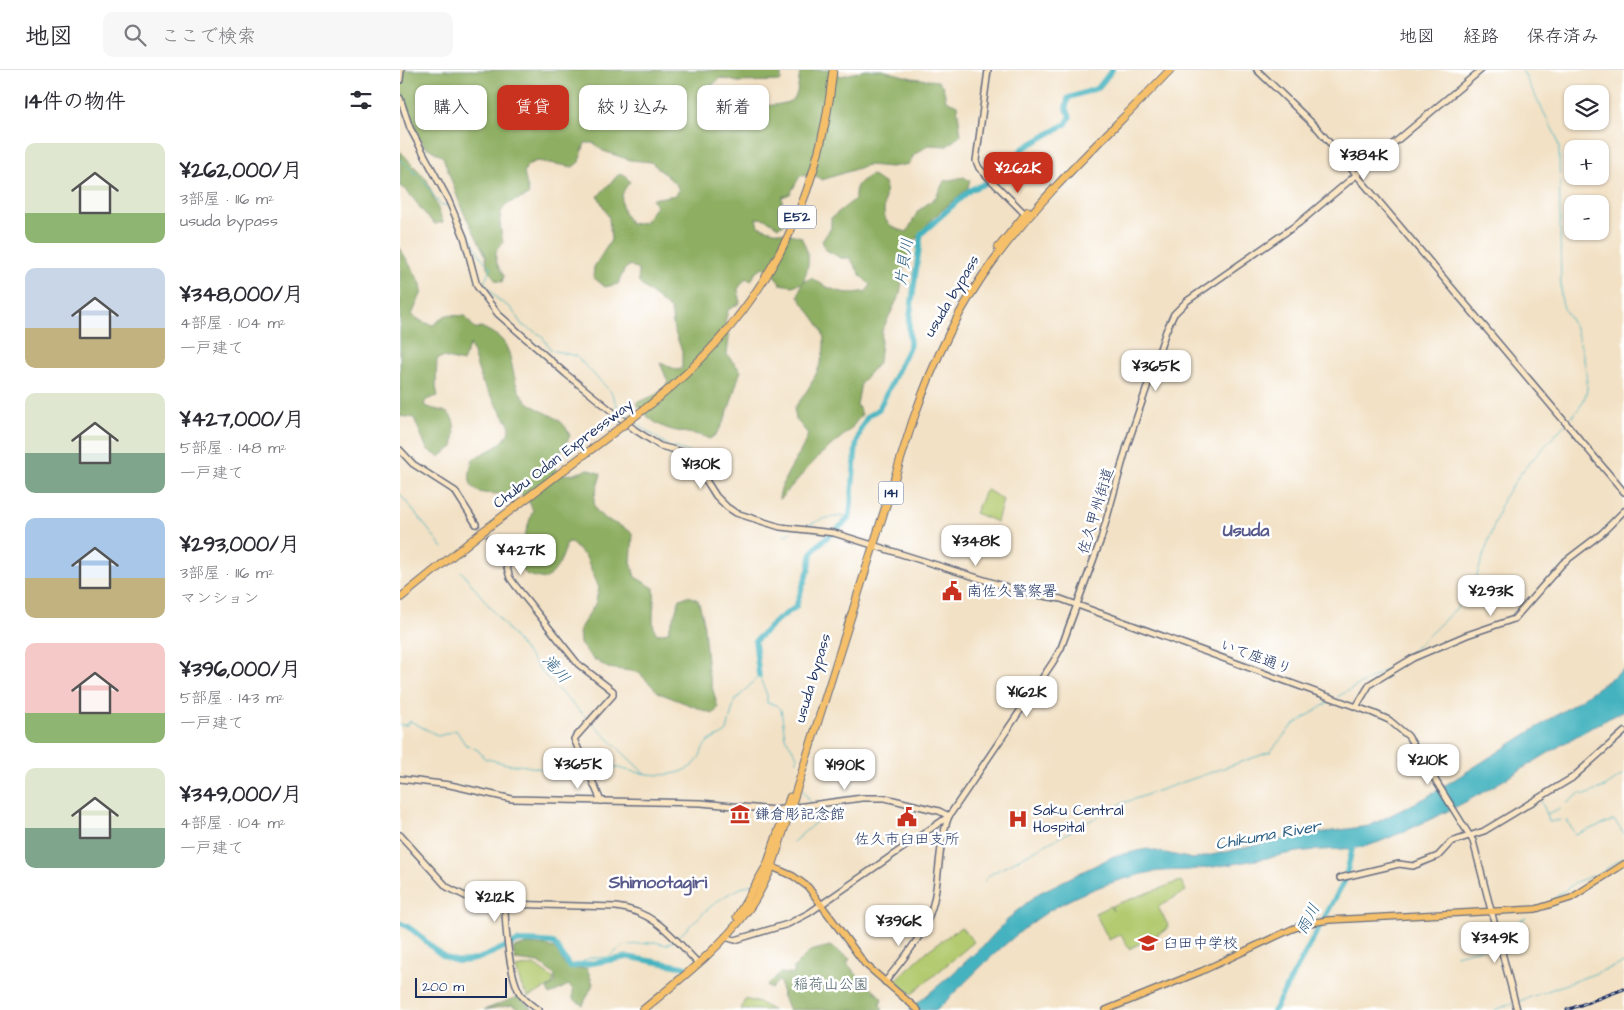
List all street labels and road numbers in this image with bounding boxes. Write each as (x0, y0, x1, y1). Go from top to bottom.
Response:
road number: E52 (778, 206, 816, 228)
street label: usuda bypass (919, 251, 986, 341)
street label: Chubu Odan Expressway (489, 394, 638, 514)
street label: 佐久甲州街道 (1073, 465, 1119, 557)
road number: 141 (878, 482, 904, 504)
street label: usuda bypass (790, 631, 838, 725)
street label: いて座通り (1217, 634, 1295, 680)

